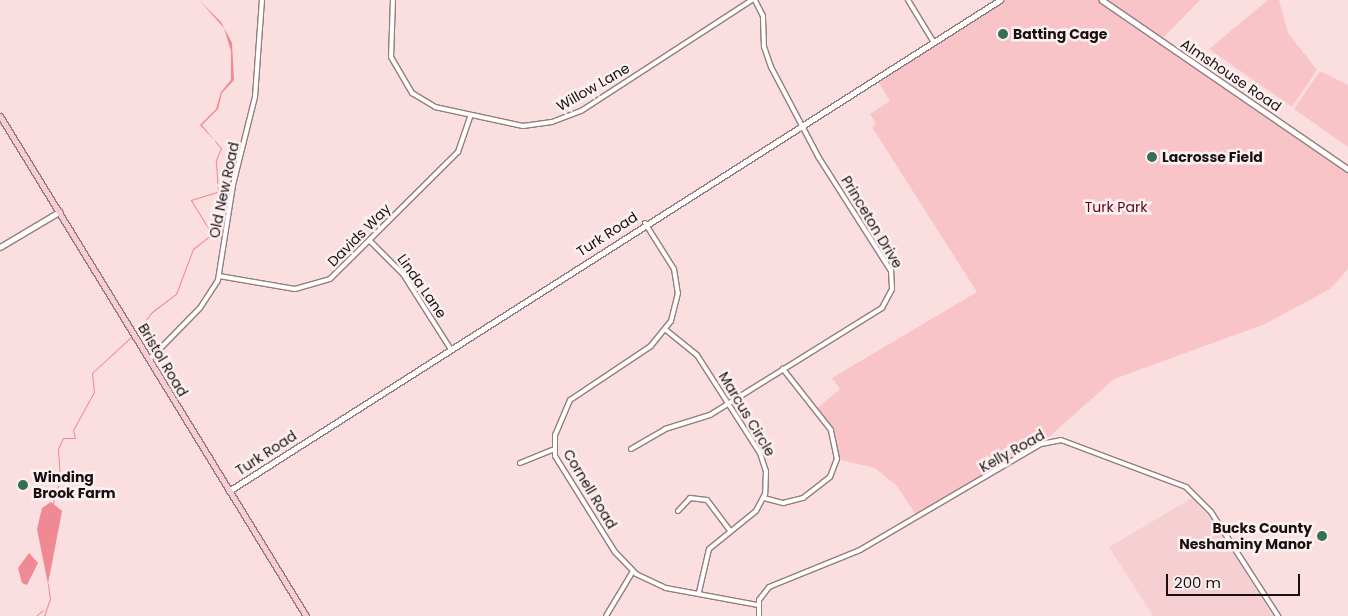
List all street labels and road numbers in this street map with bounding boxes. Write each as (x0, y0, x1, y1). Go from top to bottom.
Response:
street label: Almshouse Road (1178, 35, 1284, 115)
street label: Willow Lane (554, 59, 632, 115)
street label: Old New Road (206, 140, 242, 240)
street label: Princeton Drive (838, 173, 906, 271)
street label: Davids Way (324, 200, 394, 270)
street label: Turk Road (573, 208, 641, 260)
street label: Linda Lane (394, 251, 450, 321)
street label: Bristol Road (135, 320, 191, 400)
street label: Marcus Circle (715, 369, 779, 459)
street label: Kelly Road (976, 426, 1048, 476)
street label: Turk Road (232, 427, 300, 479)
street label: Cornell Road (560, 446, 620, 532)

